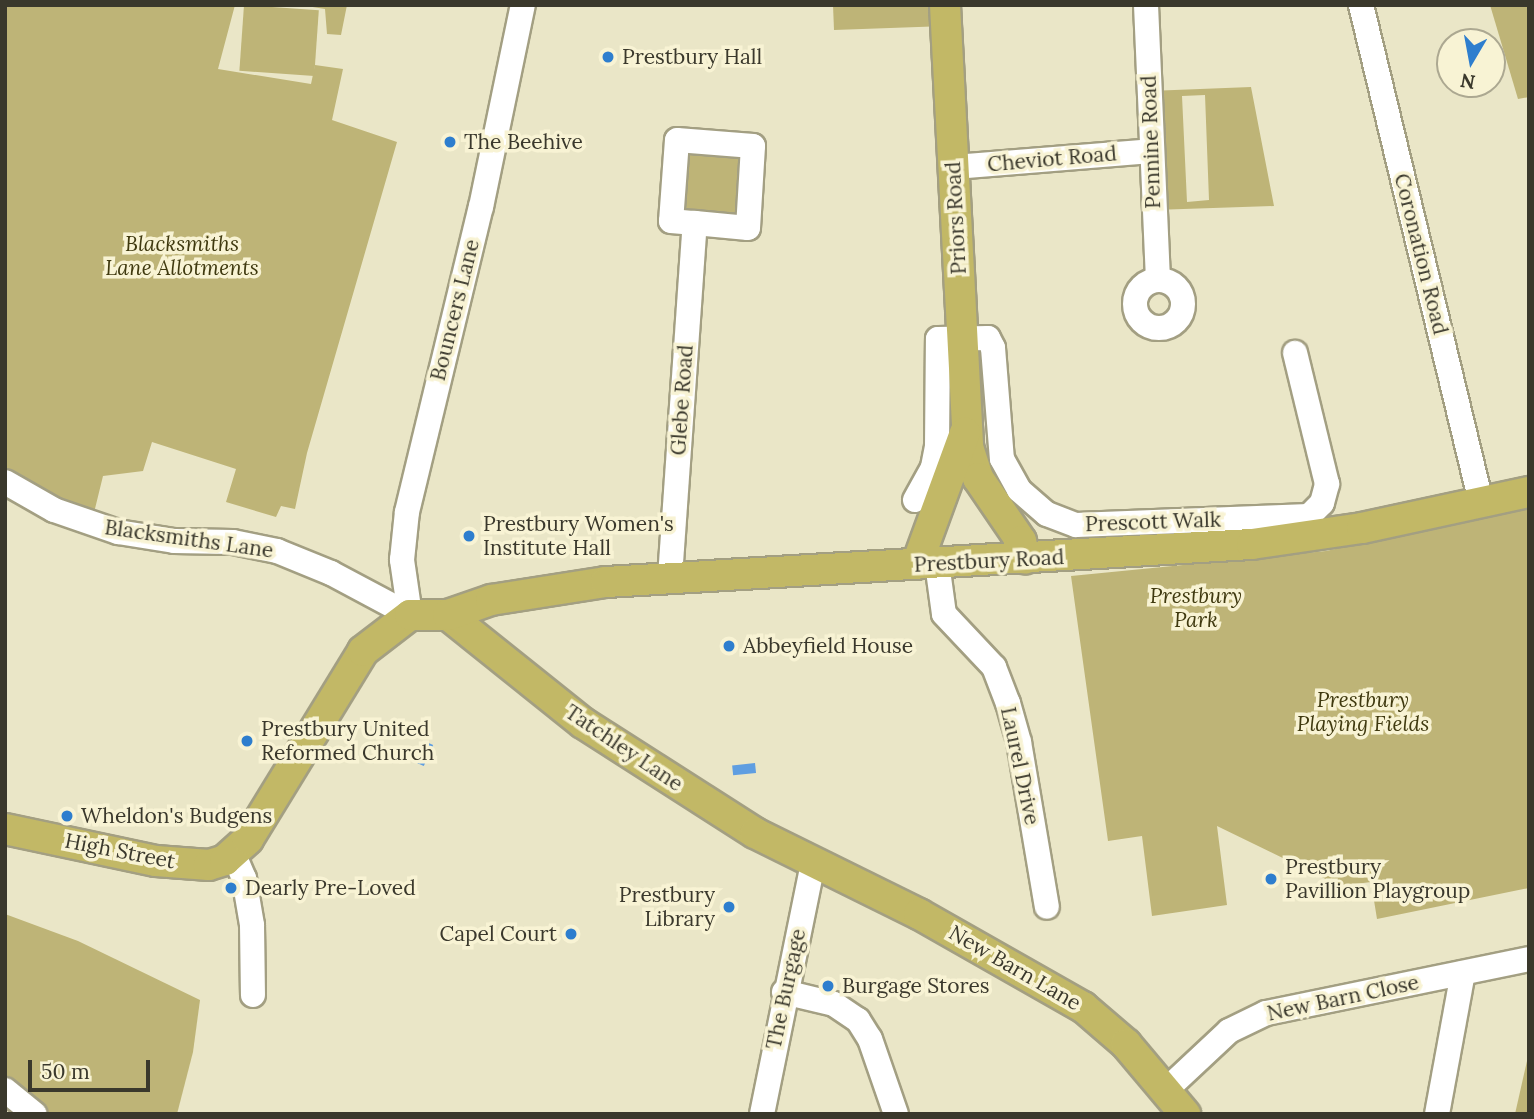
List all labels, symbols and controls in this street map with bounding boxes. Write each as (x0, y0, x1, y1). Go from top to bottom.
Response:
north arrow (1436, 28, 1506, 98)
place label: Prestbury Hall (622, 44, 762, 70)
marker: Prestbury Hall (600, 49, 616, 65)
text: N (1458, 69, 1477, 95)
street label: Pennine Road (1136, 75, 1166, 209)
place label: The Beehive (464, 129, 583, 155)
marker: The Beehive (442, 134, 458, 150)
street label: Cheviot Road (986, 141, 1118, 177)
street label: Priors Road (940, 161, 972, 275)
street label: Coronation Road (1389, 171, 1453, 337)
park label: Blacksmiths Lane Allotments (105, 231, 259, 281)
street label: Bouncers Lane (425, 237, 485, 383)
street label: Glebe Road (666, 344, 698, 456)
street label: Prescott Walk (1085, 507, 1221, 537)
place label: Prestbury Women's Institute Hall (483, 511, 674, 561)
street label: Blacksmiths Lane (103, 515, 275, 563)
marker: Prestbury Women's Institute Hall (461, 528, 477, 544)
street label: Prestbury Road (913, 544, 1065, 578)
park label: Prestbury Park (1150, 583, 1242, 633)
place label: Abbeyfield House (743, 633, 913, 659)
marker: Abbeyfield House (721, 638, 737, 654)
park label: Prestbury Playing Fields (1297, 687, 1429, 737)
street label: Tatchley Lane (560, 699, 688, 797)
street label: Laurel Drive (995, 705, 1045, 827)
place label: Prestbury United Reformed Church (261, 716, 434, 766)
marker: Prestbury United Reformed Church (239, 733, 255, 749)
place label: Wheldon's Budgens (81, 803, 272, 829)
marker: Wheldon's Budgens (59, 808, 75, 824)
street label: High Street (63, 828, 177, 874)
place label: Prestbury Pavillion Playgroup (1285, 854, 1470, 904)
marker: Prestbury Pavillion Playgroup (1263, 871, 1279, 887)
place label: Dearly Pre-Loved (245, 875, 416, 901)
marker: Dearly Pre-Loved (223, 880, 239, 896)
place label: Prestbury Library (619, 882, 715, 932)
marker: Prestbury Library (721, 899, 737, 915)
street label: New Barn Lane (945, 920, 1085, 1016)
place label: Capel Court (439, 921, 557, 947)
marker: Capel Court (563, 926, 579, 942)
street label: The Burgage (761, 926, 811, 1052)
street label: New Barn Close (1265, 970, 1421, 1026)
place label: Burgage Stores (842, 973, 990, 999)
marker: Burgage Stores (820, 978, 836, 994)
scale bar (32, 1046, 154, 1090)
text: 50 m (41, 1058, 90, 1085)

